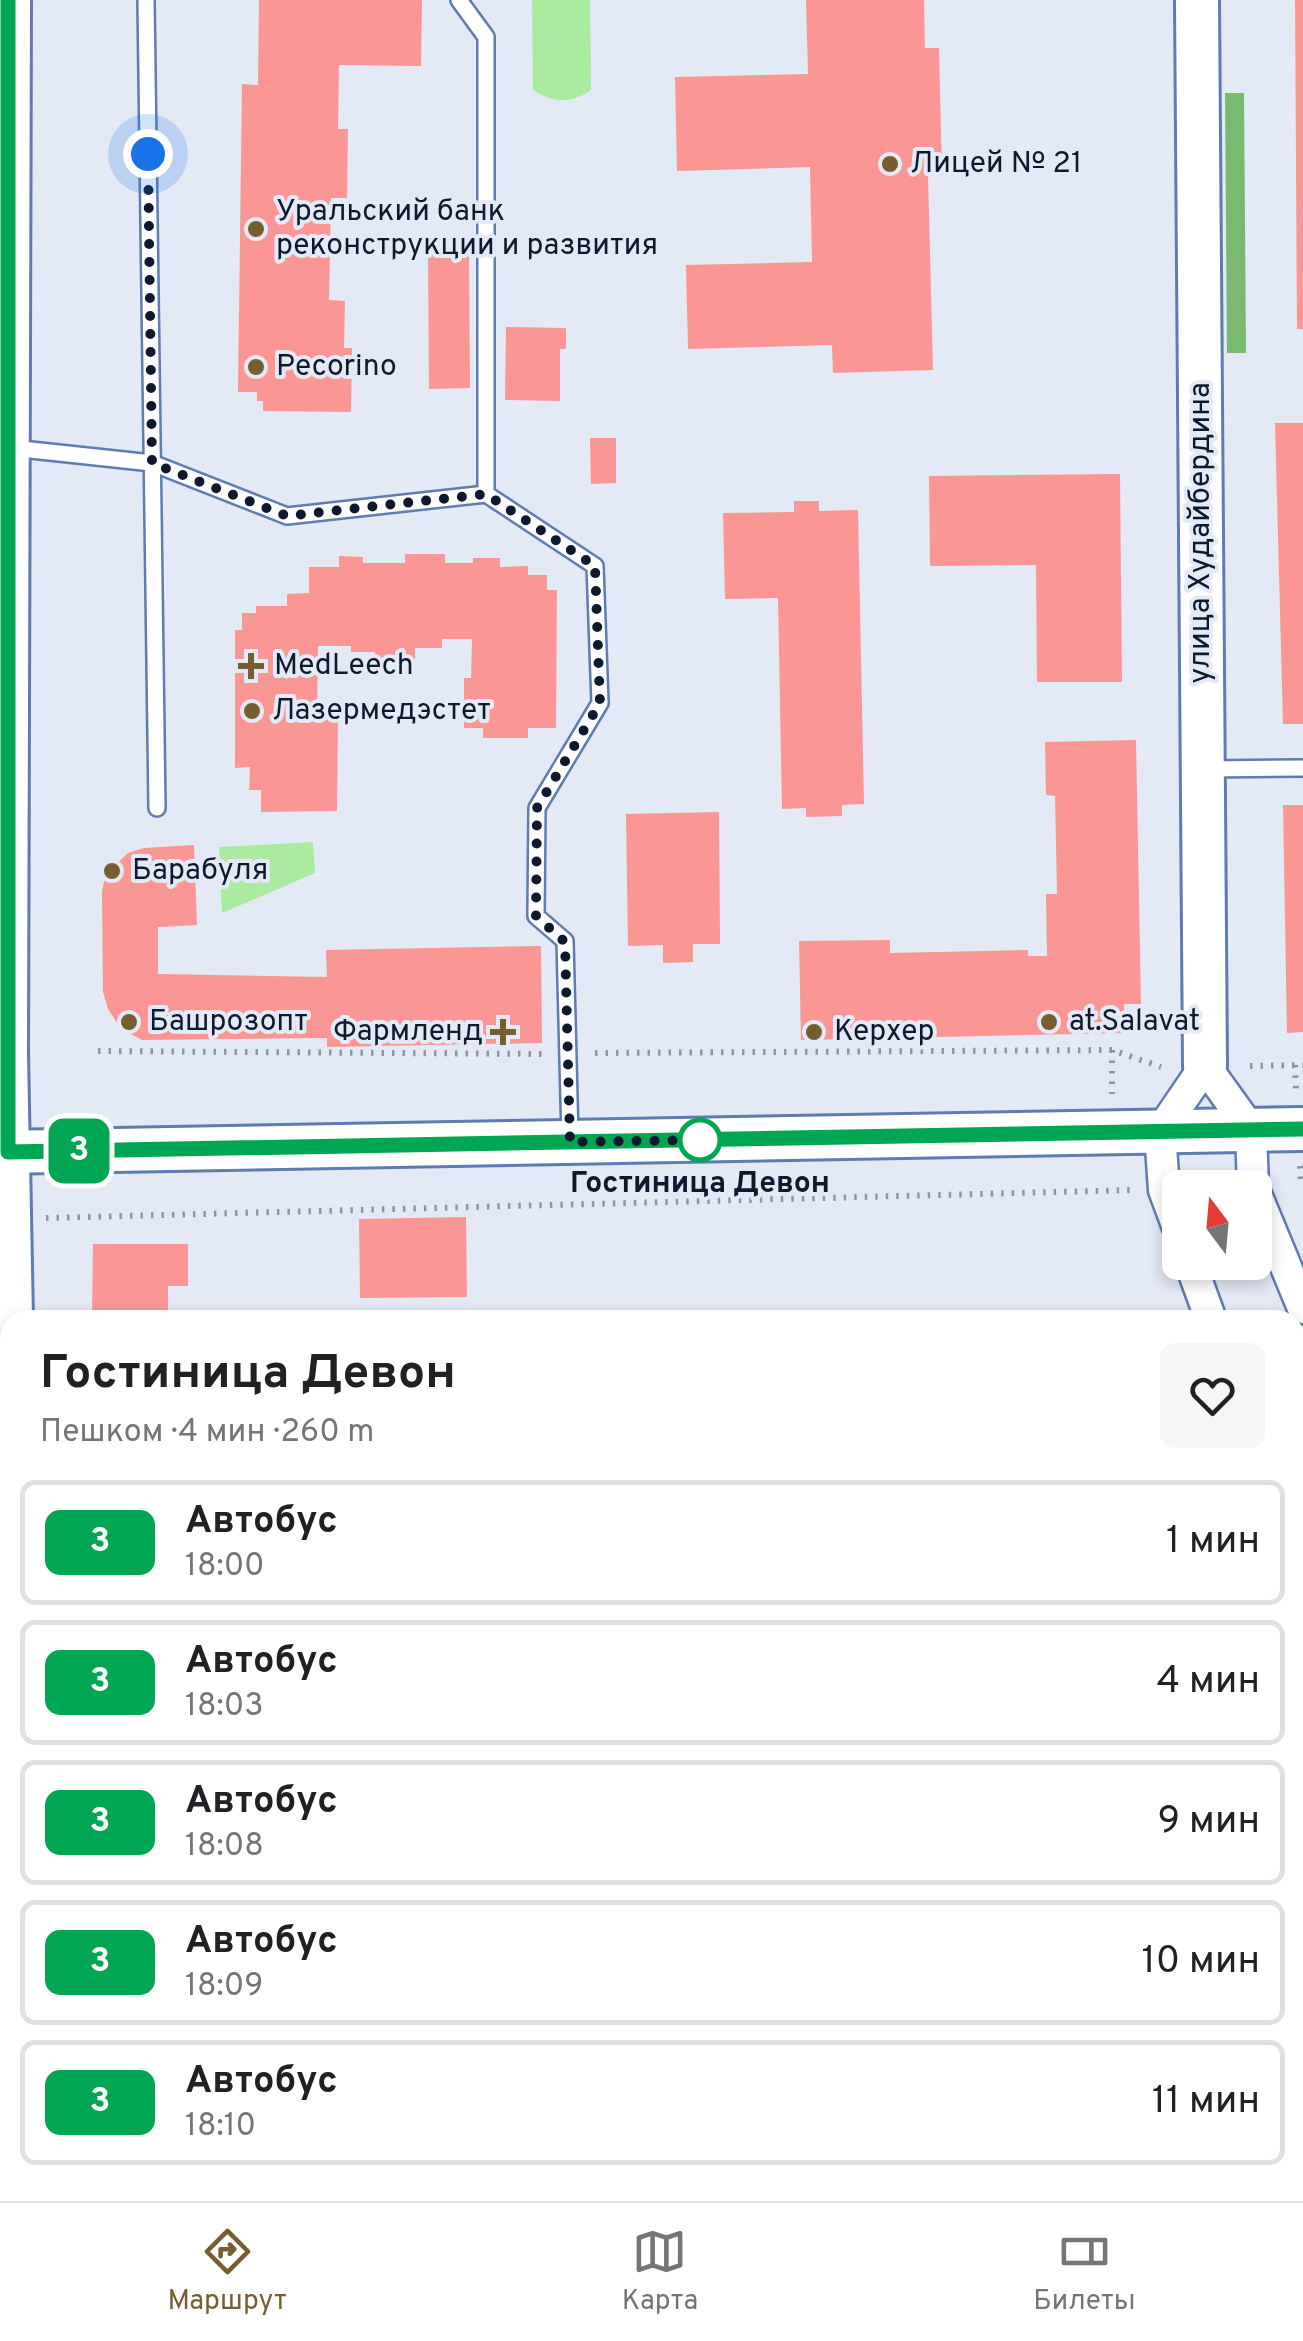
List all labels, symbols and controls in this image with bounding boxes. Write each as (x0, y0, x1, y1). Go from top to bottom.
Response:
your location (123, 129, 173, 179)
place label: Лицей № 21 (910, 146, 1082, 183)
marker: Лицей № 21 (879, 153, 901, 175)
place label: Уральский банк реконструкции и развития (276, 194, 658, 265)
marker: Уральский банк реконструкции и развития (245, 218, 267, 240)
place label: Pecorino (276, 349, 397, 386)
marker: Pecorino (245, 356, 267, 378)
street label: улица Худайбердина (1183, 382, 1220, 684)
place label: MedLeech (274, 648, 414, 685)
marker: MedLeech (238, 653, 264, 679)
place label: Лазермедэстет (272, 693, 491, 730)
marker: Лазермедэстет (241, 700, 263, 722)
place label: Барабуля (132, 853, 268, 890)
marker: Барабуля (101, 860, 123, 882)
place label: Башрозопт (149, 1004, 308, 1041)
place label: at.Salavat (1069, 1004, 1200, 1041)
marker: Башрозопт (118, 1011, 140, 1033)
marker: at.Salavat (1038, 1011, 1060, 1033)
place label: Фармленд (333, 1014, 483, 1051)
place label: Керхер (834, 1014, 934, 1051)
marker: Фармленд (492, 1021, 514, 1043)
marker: Керхер (803, 1021, 825, 1043)
line badge: 3 (46, 1118, 112, 1184)
marker: Гостиница Девон (679, 1119, 721, 1161)
text: 3 (69, 1129, 89, 1173)
place label: Гостиница Девон (570, 1166, 830, 1203)
north arrow (1162, 1170, 1272, 1280)
map controls (1162, 1170, 1272, 1280)
button: heart (1160, 1343, 1265, 1448)
text: Гостиница Девон (40, 1345, 456, 1405)
text: Пешком · 4 мин · 260 m (40, 1413, 374, 1453)
text: Автобус (185, 1498, 338, 1547)
text: 1 мин (1166, 1518, 1260, 1567)
text: 3 (90, 1520, 110, 1564)
text: 18:00 (185, 1547, 265, 1587)
text: Автобус (185, 1638, 338, 1687)
text: 4 мин (1157, 1658, 1260, 1707)
text: 3 (90, 1660, 110, 1704)
text: 18:03 (185, 1687, 264, 1727)
text: Автобус (185, 1778, 338, 1827)
text: 9 мин (1157, 1798, 1260, 1847)
text: 3 (90, 1800, 110, 1844)
text: 18:08 (185, 1827, 264, 1867)
text: Автобус (185, 1918, 338, 1967)
text: 10 мин (1142, 1938, 1260, 1987)
text: 3 (90, 1940, 110, 1984)
text: 18:09 (185, 1967, 263, 2007)
text: Автобус (185, 2058, 338, 2107)
text: 11 мин (1152, 2078, 1260, 2127)
text: 3 (90, 2080, 110, 2124)
text: 18:10 (185, 2107, 256, 2147)
tab: Маршрут (167, 2224, 287, 2320)
tab: Карта (622, 2224, 698, 2320)
tab: Билеты (1033, 2224, 1136, 2320)

